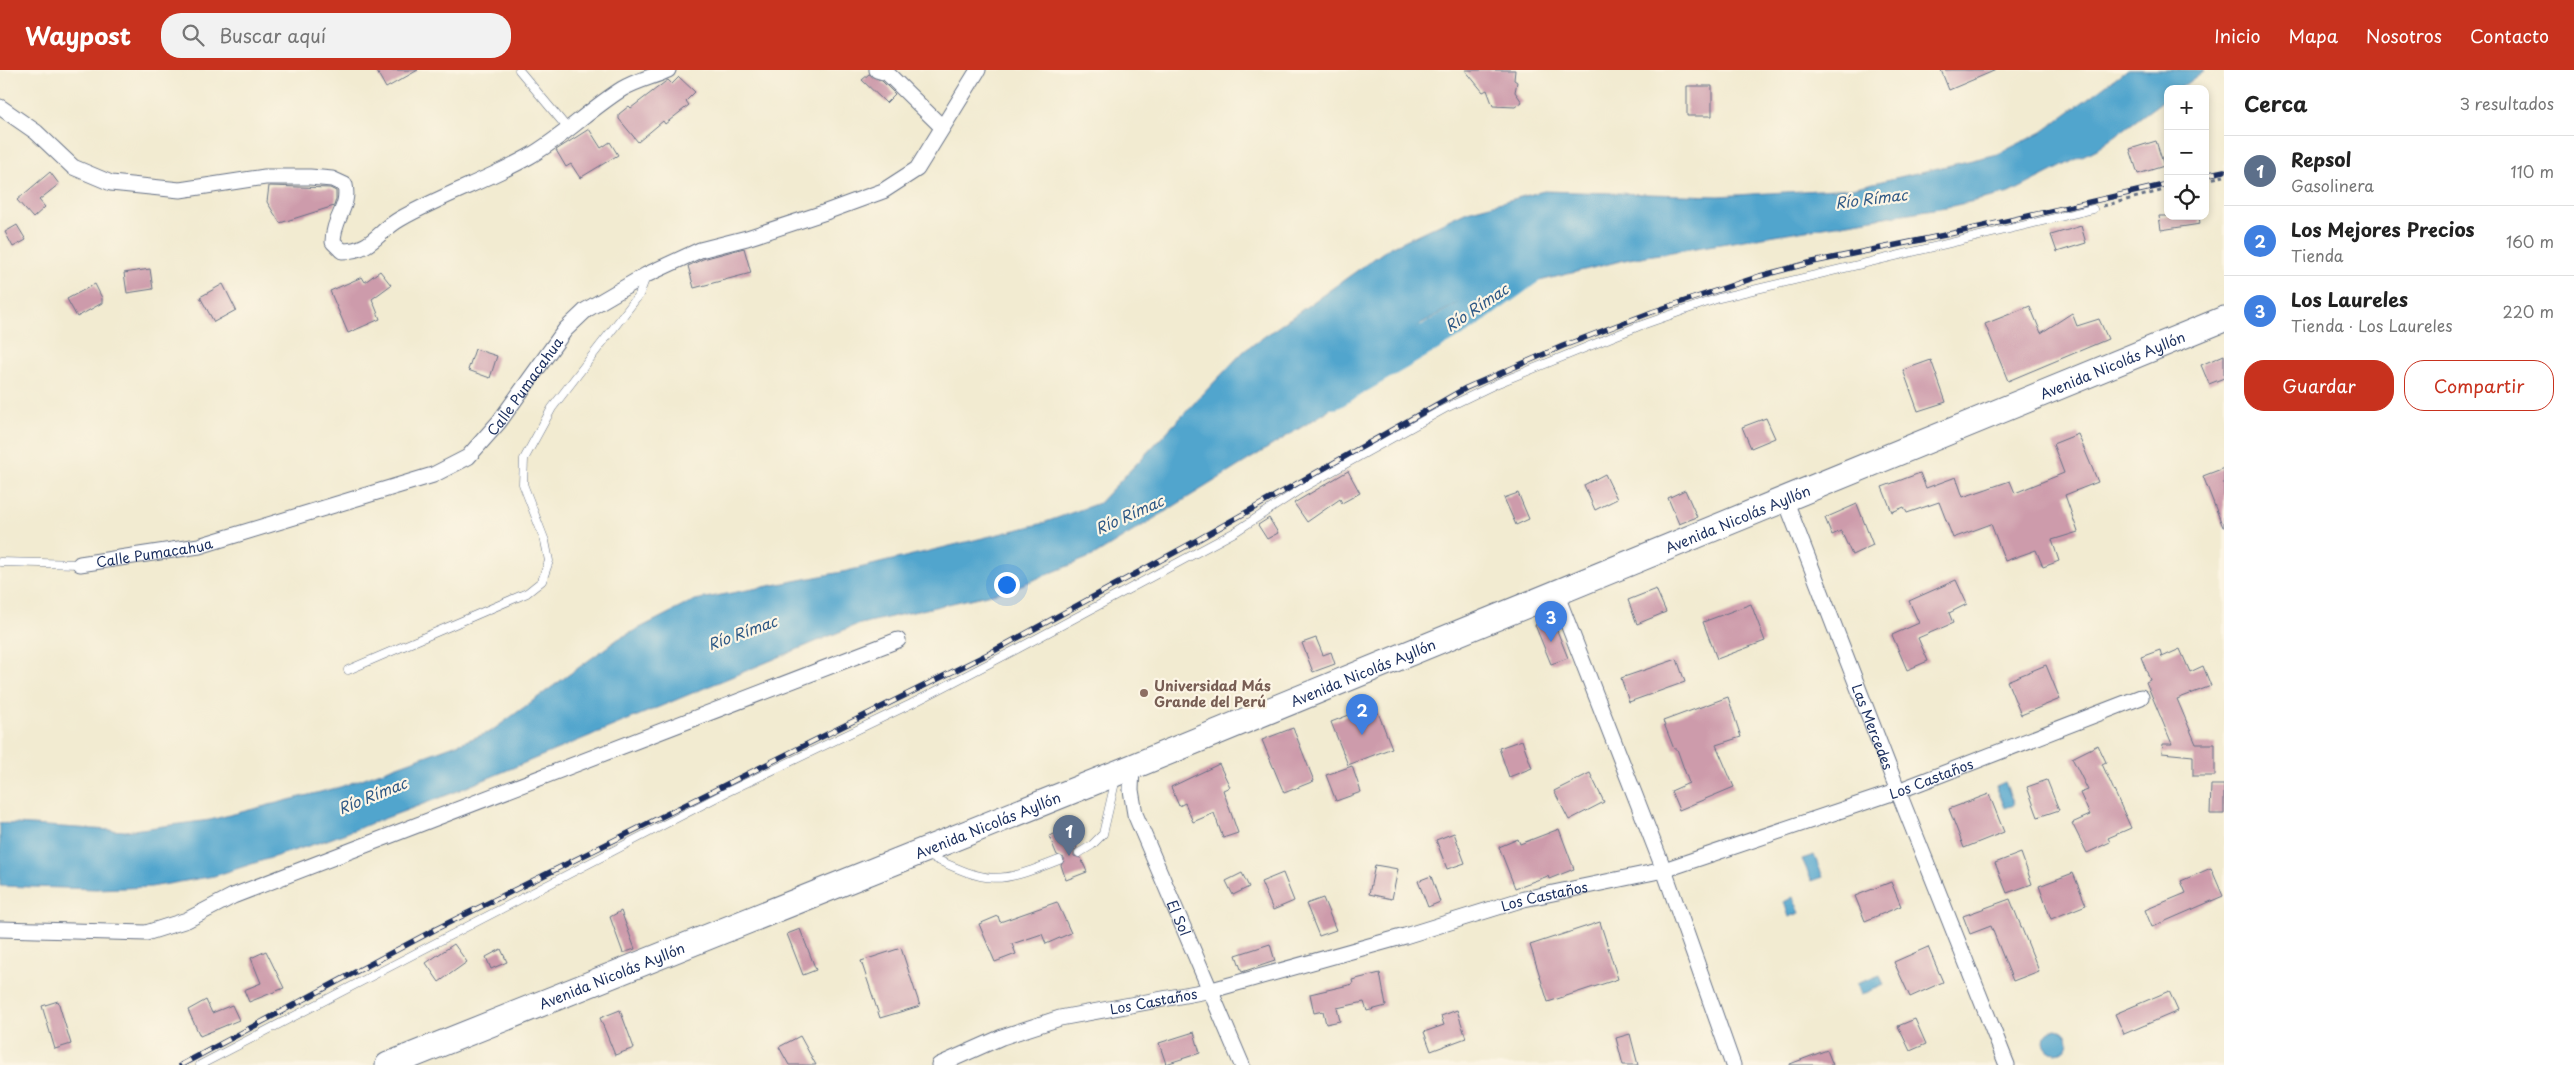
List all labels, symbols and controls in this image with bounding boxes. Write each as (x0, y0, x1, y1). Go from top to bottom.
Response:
search box (161, 13, 511, 58)
text: Waypost (25, 17, 131, 53)
icon: search (179, 21, 207, 49)
text: Buscar aquí (219, 21, 326, 49)
text: Inicio (2214, 22, 2261, 49)
text: Mapa (2289, 22, 2338, 49)
text: Nosotros (2366, 22, 2442, 49)
text: Contacto (2470, 22, 2549, 49)
map controls (2164, 85, 2209, 220)
button: + (2164, 85, 2209, 130)
text: Cerca (2244, 87, 2308, 119)
text: 3 resultados (2459, 91, 2554, 115)
button: − (2164, 130, 2209, 175)
text: Repsol (2291, 145, 2351, 173)
text: 1 (2256, 159, 2264, 183)
text: 110 m (2511, 159, 2554, 183)
text: Gasolinera (2291, 173, 2374, 197)
button: locate (2164, 175, 2209, 220)
water label: Río Rímac (1834, 182, 1910, 214)
text: Los Mejores Precios (2291, 215, 2475, 243)
text: 2 (2254, 229, 2266, 253)
text: 160 m (2506, 229, 2554, 253)
text: Tienda (2291, 243, 2344, 267)
water label: Río Rímac (1440, 276, 1514, 337)
text: Los Laureles (2291, 285, 2408, 313)
text: 3 (2255, 299, 2265, 323)
text: 220 m (2503, 299, 2554, 323)
text: Tienda · Los Laureles (2291, 313, 2452, 337)
street label: Avenida Nicolás Ayllón (2036, 326, 2188, 404)
street label: Calle Pumacahua (481, 332, 568, 440)
button: Guardar (2244, 360, 2394, 411)
button: Compartir (2404, 360, 2554, 411)
street label: Avenida Nicolás Ayllón (1662, 479, 1813, 558)
water label: Río Rímac (1091, 488, 1168, 539)
street label: Calle Pumacahua (94, 532, 215, 572)
your location (994, 572, 1020, 598)
pin: 3 (1535, 601, 1567, 642)
water label: Río Rímac (704, 608, 782, 655)
street label: Avenida Nicolás Ayllón (1287, 633, 1439, 711)
place label: Universidad Más Grande del Perú (1154, 675, 1271, 712)
street label: Las Mercedes (1847, 681, 1899, 772)
marker: Universidad Más Grande del Perú (1138, 687, 1150, 699)
pin: 2 (1346, 694, 1378, 735)
street label: Los Castaños (1886, 752, 1976, 804)
water label: Río Rímac (334, 770, 412, 819)
street label: Avenida Nicolás Ayllón (912, 786, 1064, 863)
pin: 1 (1053, 815, 1085, 856)
street label: Los Castaños (1498, 876, 1589, 916)
street label: El Sol (1162, 896, 1196, 939)
street label: Avenida Nicolás Ayllón (536, 937, 688, 1014)
street label: Los Castaños (1108, 982, 1199, 1019)

